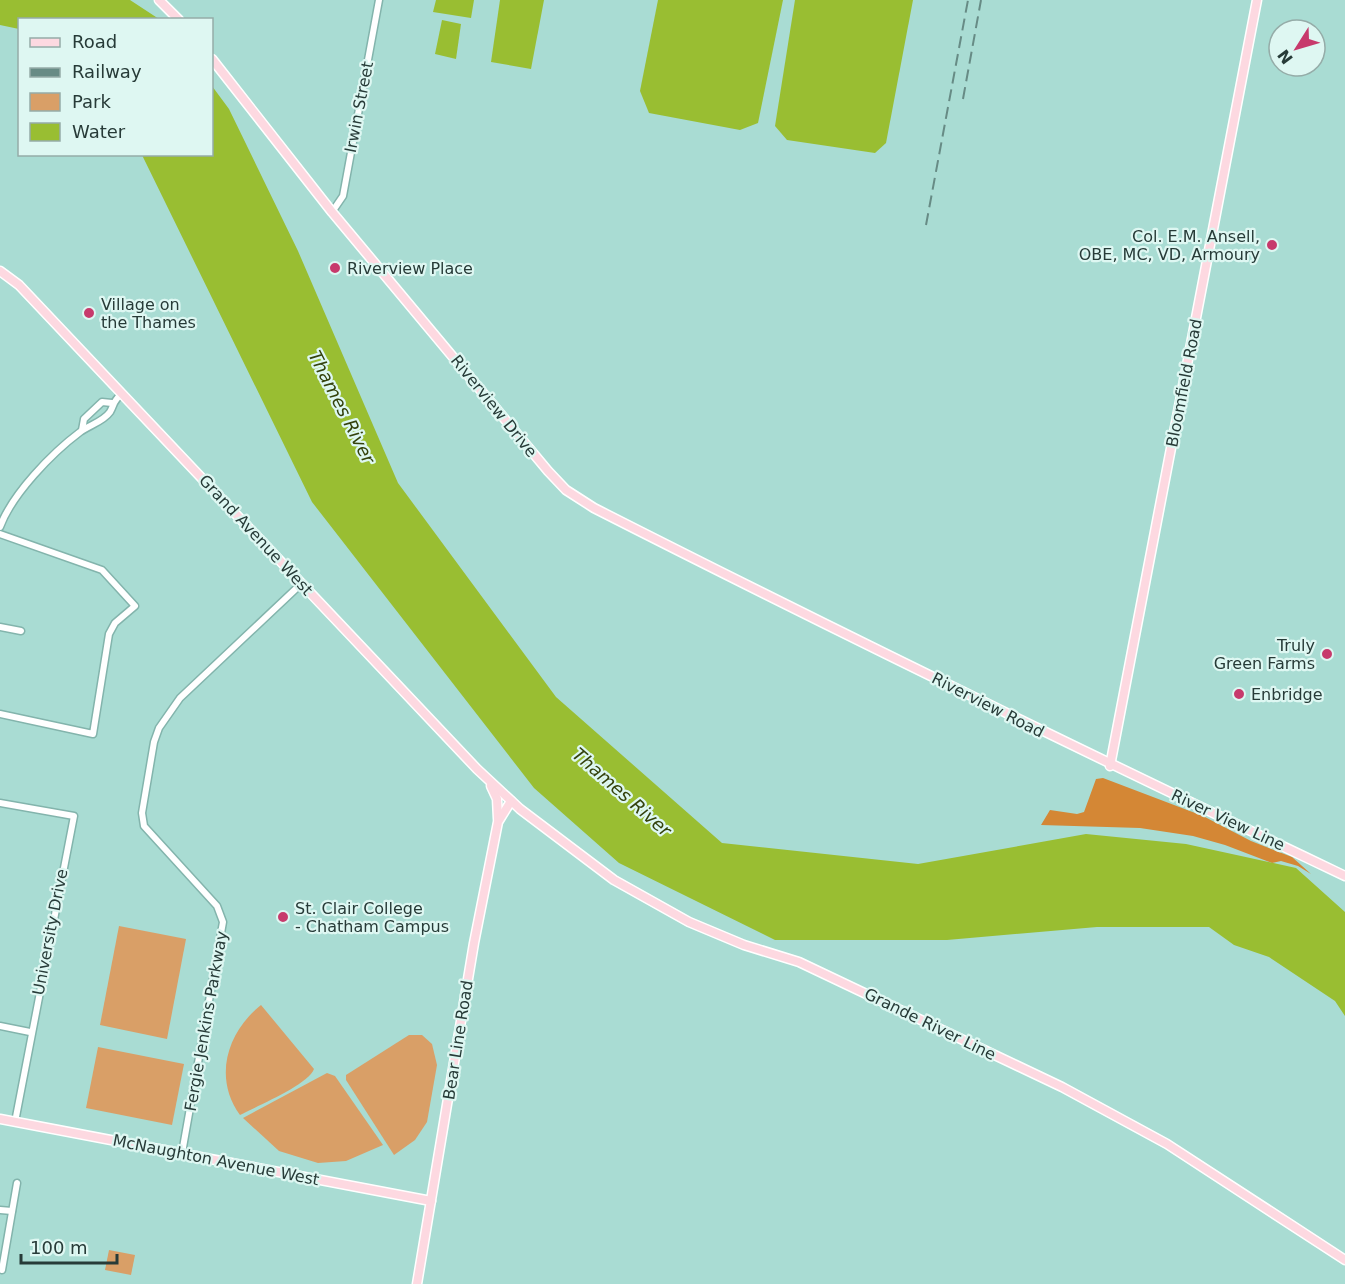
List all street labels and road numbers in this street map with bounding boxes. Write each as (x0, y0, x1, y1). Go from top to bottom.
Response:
street label: Irwin Street (341, 60, 377, 154)
street label: Bloomfield Road (1162, 317, 1206, 449)
street label: Riverview Drive (447, 351, 541, 461)
street label: Grand Avenue West (195, 471, 317, 599)
street label: Riverview Road (929, 668, 1047, 742)
street label: River View Line (1168, 785, 1288, 855)
street label: University Drive (28, 867, 72, 997)
street label: Fergie Jenkins Parkway (181, 929, 231, 1113)
street label: Bear Line Road (439, 979, 477, 1101)
street label: Grande River Line (861, 984, 999, 1064)
street label: McNaughton Avenue West (111, 1131, 321, 1189)

